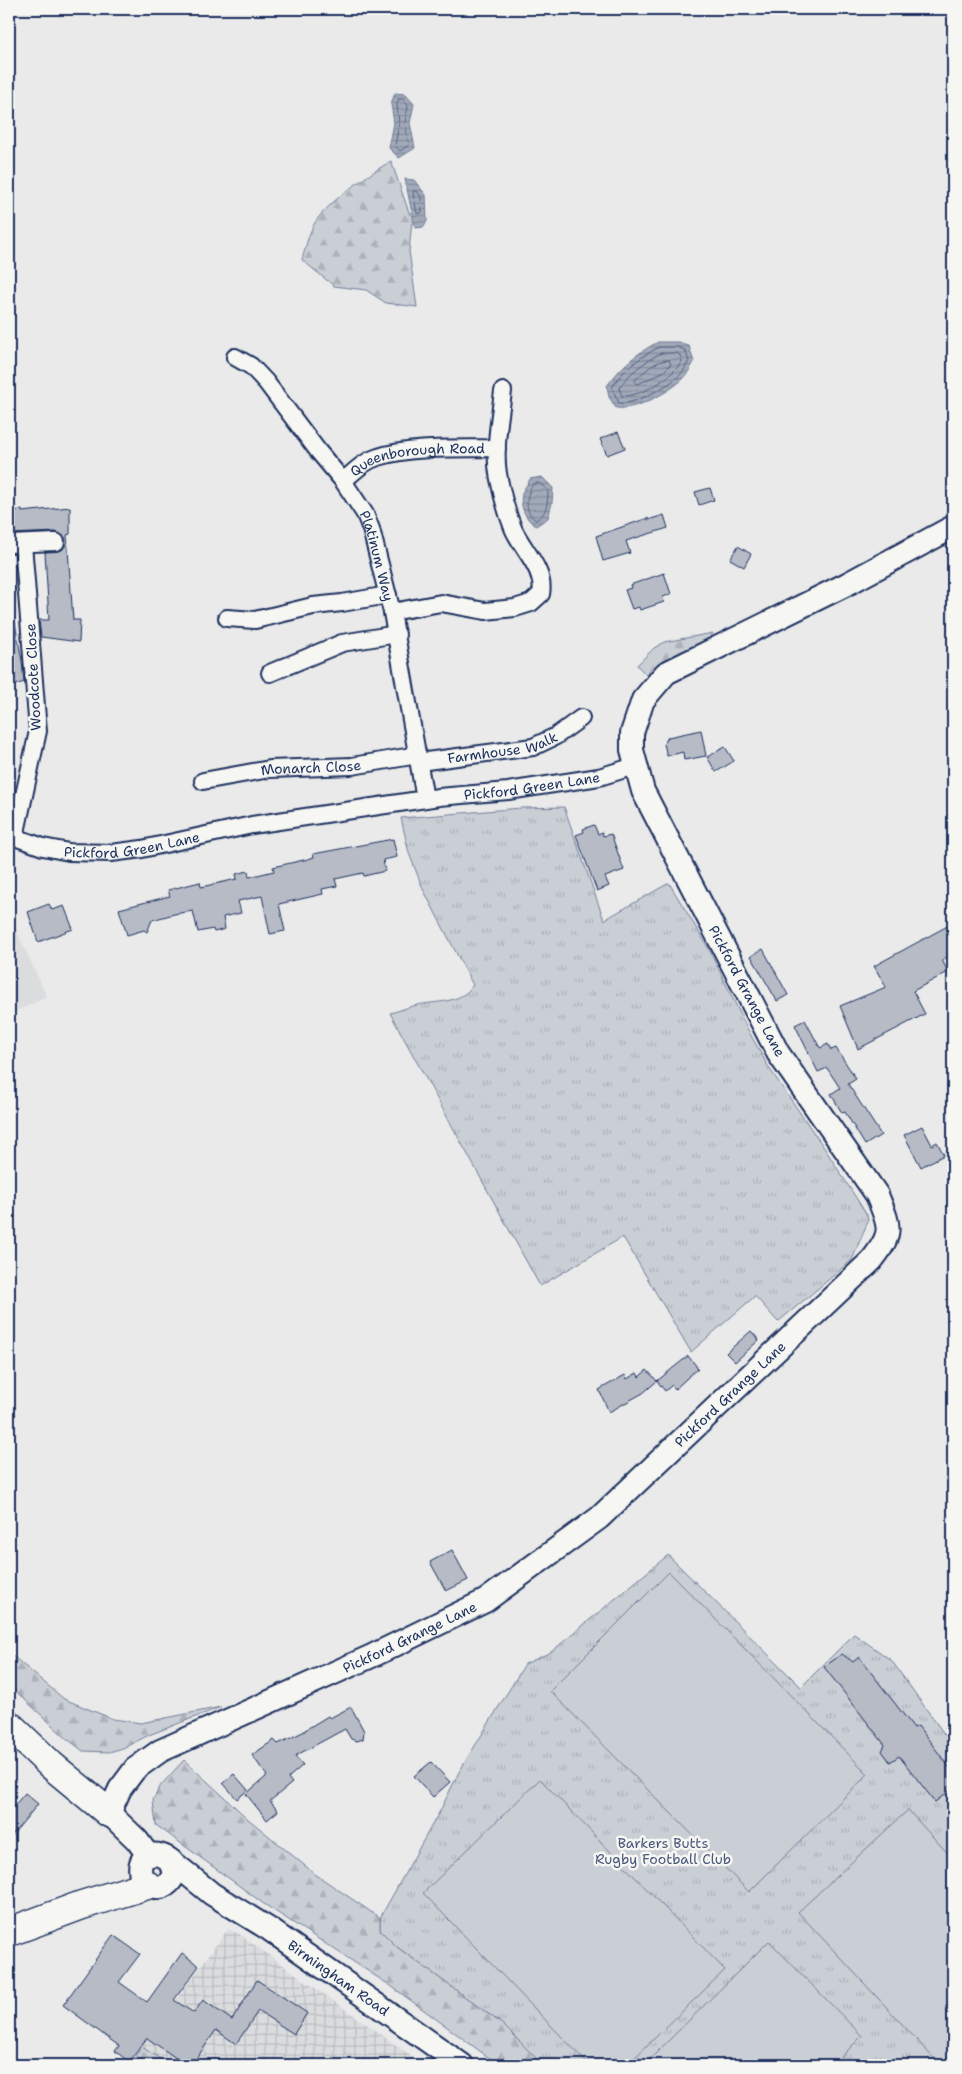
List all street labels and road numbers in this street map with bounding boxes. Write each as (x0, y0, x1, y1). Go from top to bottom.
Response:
street label: Queenborough Road (346, 439, 485, 480)
street label: Platinum Way (356, 508, 398, 603)
street label: Woodcote Close (21, 623, 45, 731)
street label: Farmhouse Walk (447, 728, 560, 767)
street label: Monarch Close (259, 756, 363, 780)
street label: Pickford Green Lane (463, 768, 601, 804)
street label: Pickford Green Lane (62, 828, 201, 862)
street label: Pickford Grange Lane (705, 922, 789, 1060)
street label: Pickford Grange Lane (671, 1337, 790, 1451)
street label: Pickford Grange Lane (340, 1597, 480, 1677)
street label: Birmingham Road (284, 1936, 393, 2020)

